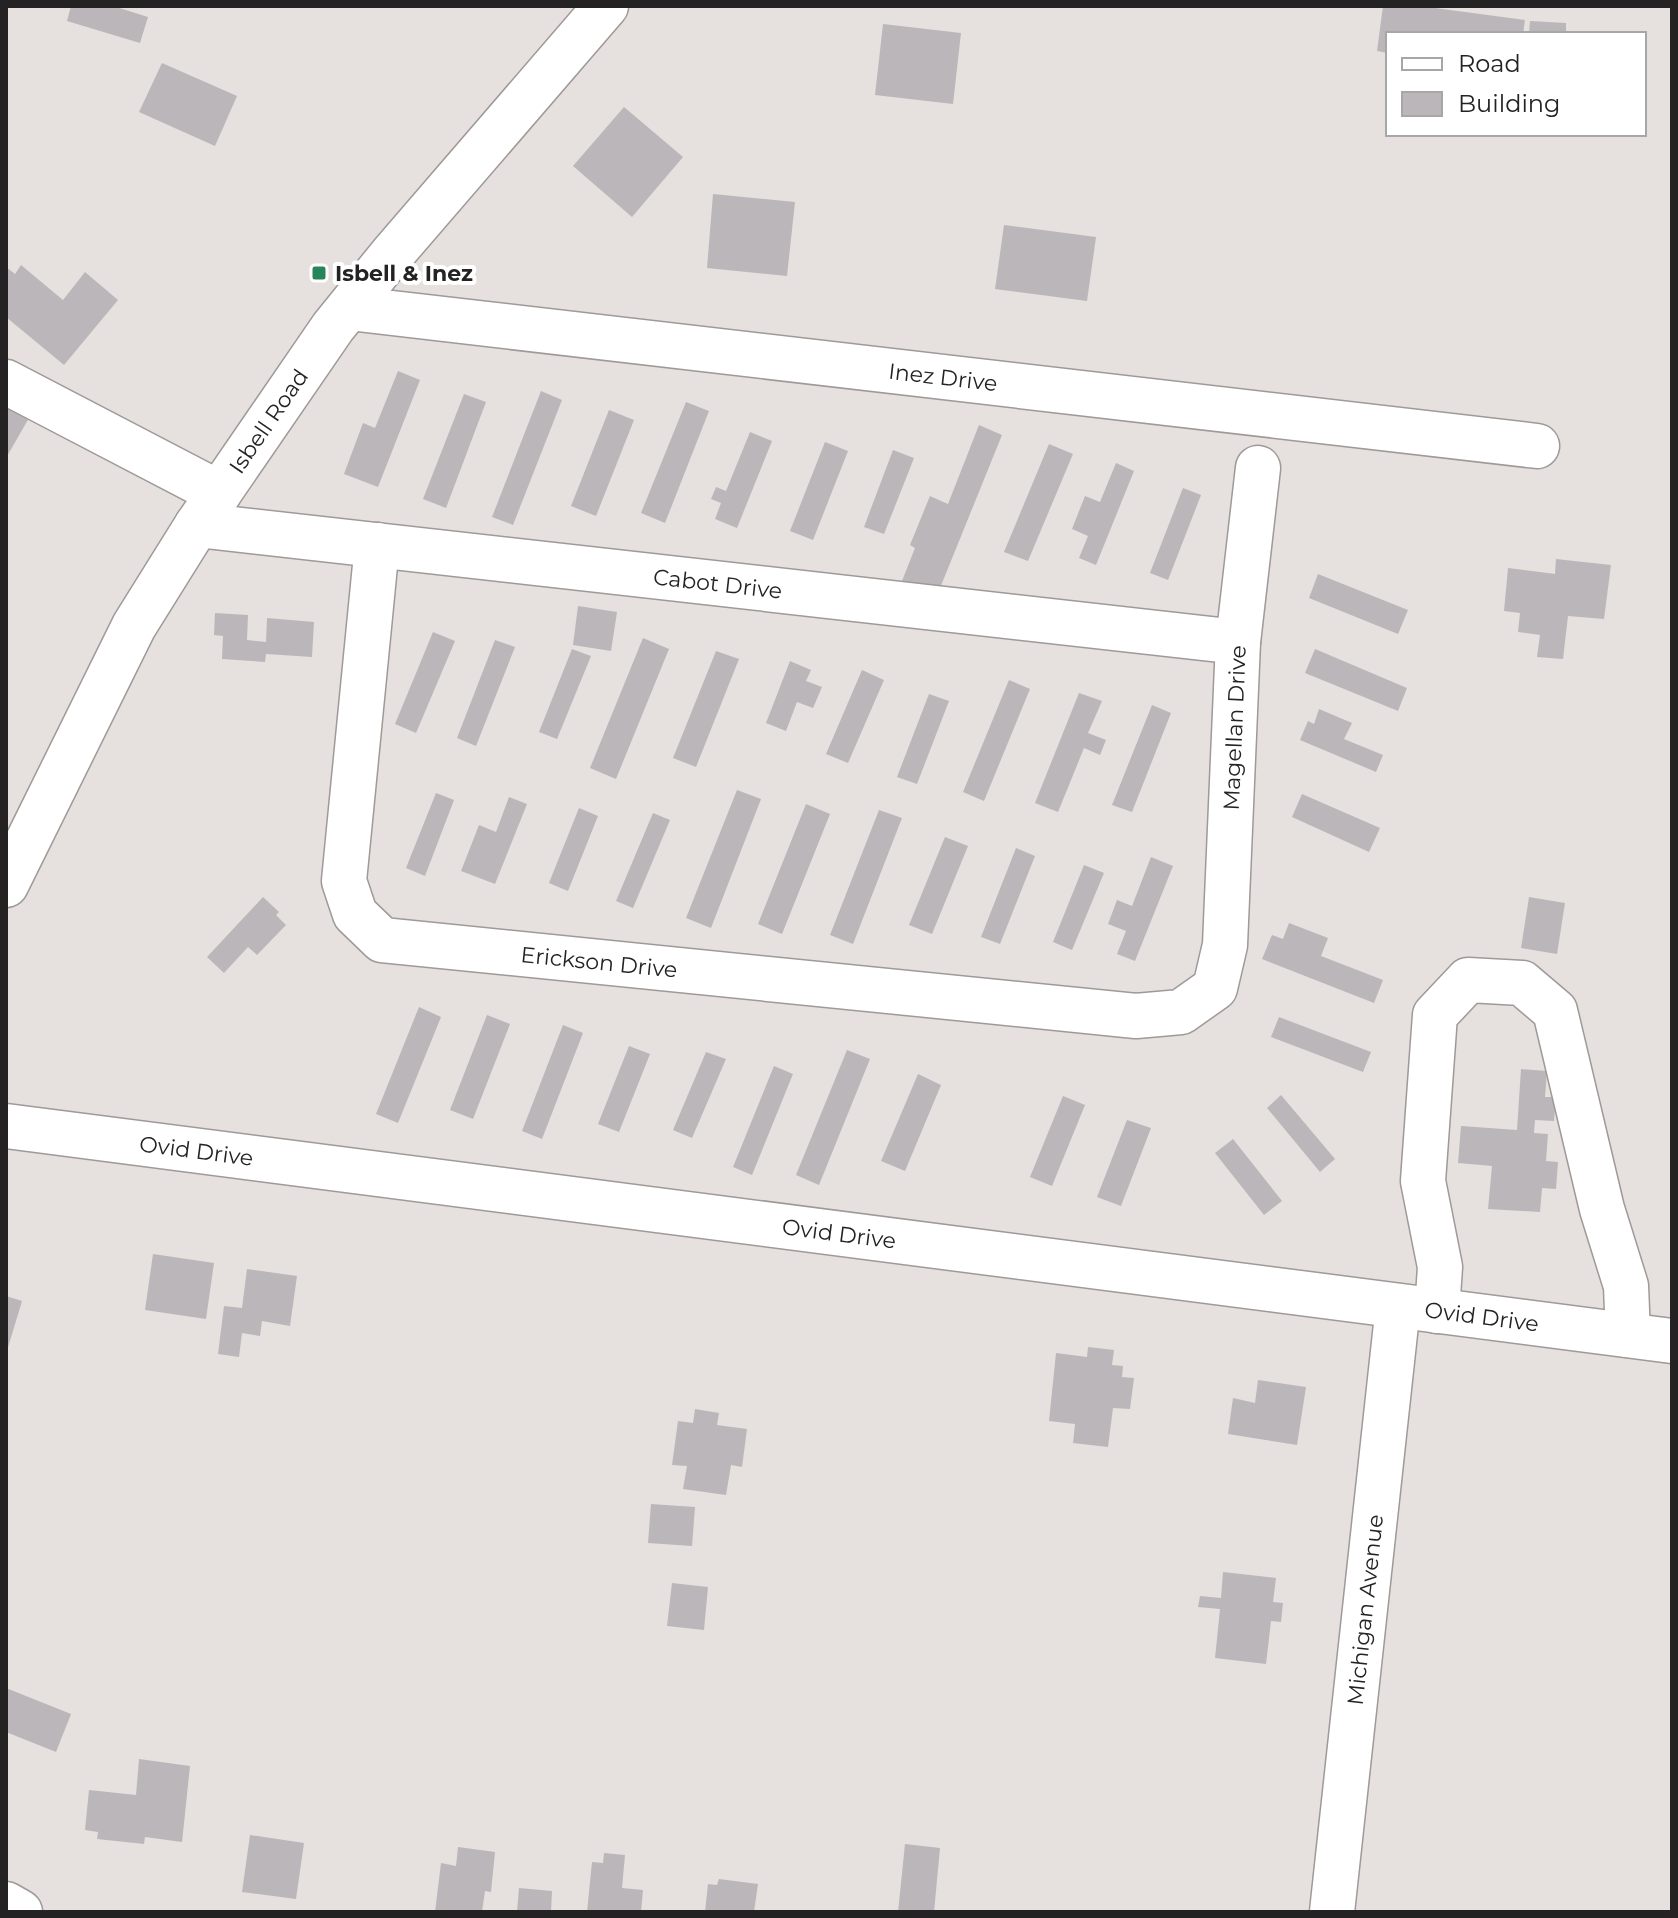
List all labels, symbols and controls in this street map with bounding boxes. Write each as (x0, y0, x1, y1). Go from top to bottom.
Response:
legend (1386, 32, 1646, 136)
text: Road (1458, 49, 1521, 78)
text: Building (1458, 89, 1561, 118)
place label: Isbell & Inez (335, 260, 473, 287)
marker: Isbell & Inez (310, 264, 328, 282)
street label: Inez Drive (887, 358, 999, 397)
street label: Isbell Road (223, 364, 314, 479)
street label: Cabot Drive (652, 563, 784, 605)
street label: Magellan Drive (1218, 645, 1252, 811)
street label: Erickson Drive (519, 941, 679, 984)
street label: Ovid Drive (138, 1130, 255, 1172)
street label: Ovid Drive (780, 1213, 898, 1255)
street label: Ovid Drive (1423, 1296, 1540, 1338)
street label: Michigan Avenue (1342, 1513, 1389, 1707)

